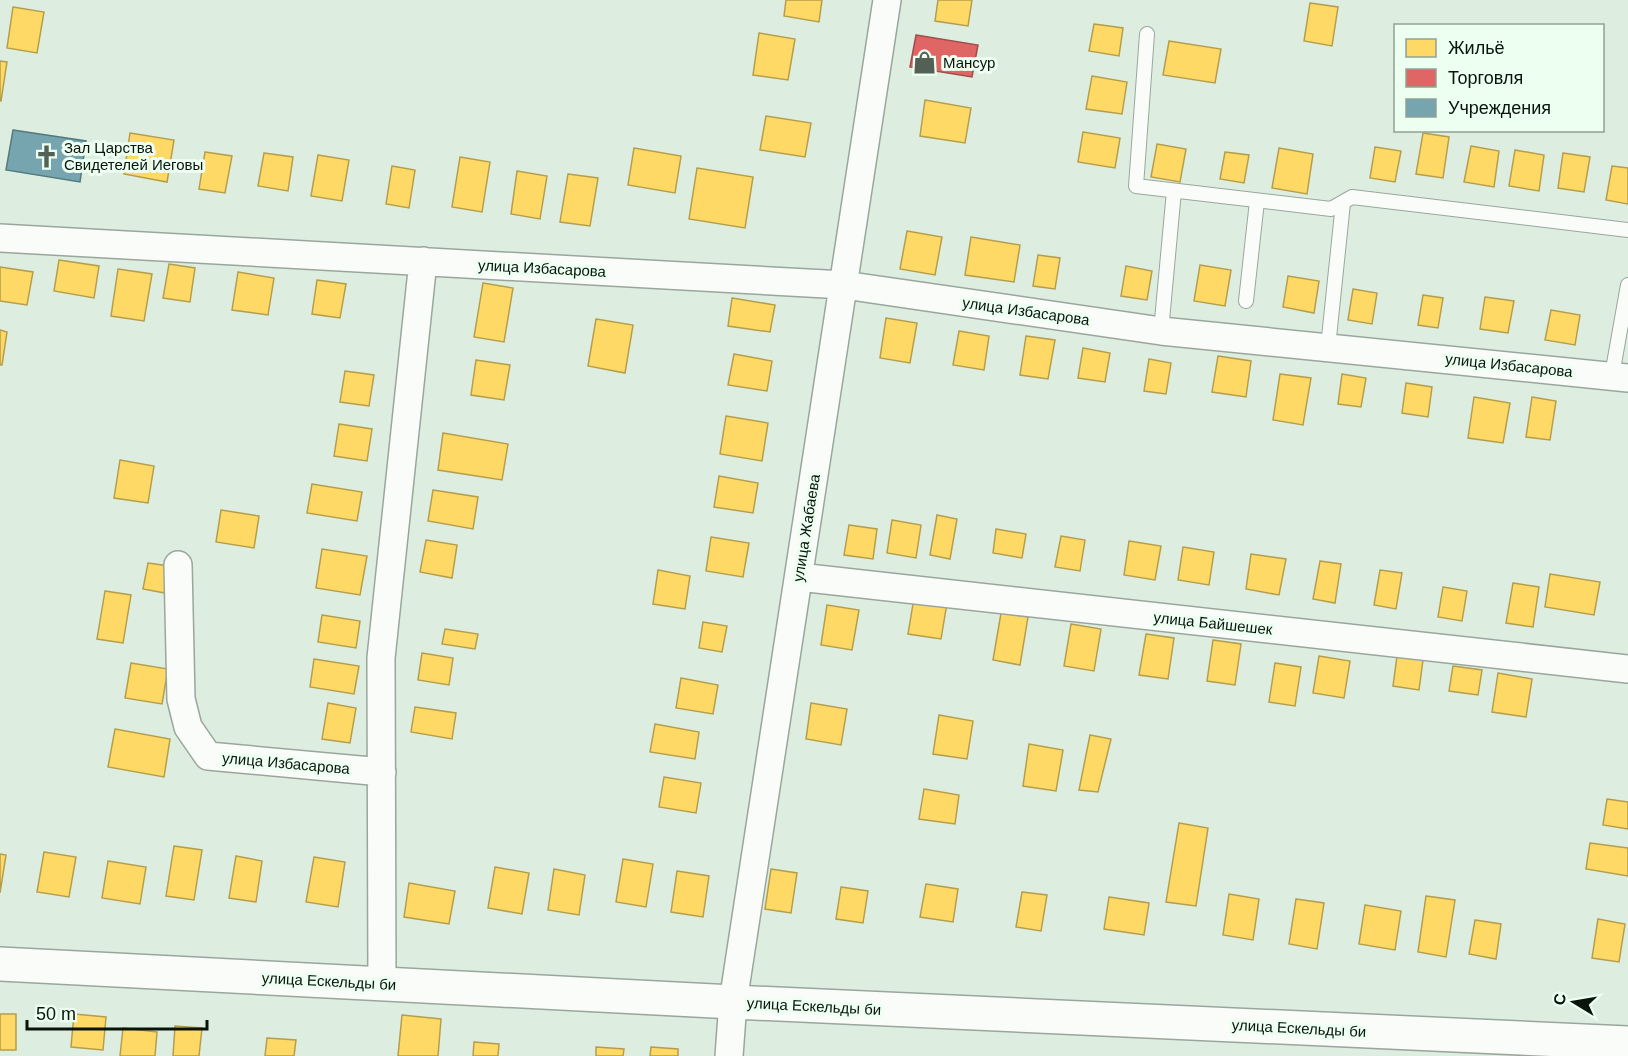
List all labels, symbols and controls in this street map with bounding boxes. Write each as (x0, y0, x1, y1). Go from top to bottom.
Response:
legend (1394, 24, 1604, 132)
text: Жильё (1448, 38, 1505, 58)
shop icon: Мансур (912, 49, 938, 75)
place label: Мансур (943, 54, 995, 71)
text: Торговля (1448, 68, 1523, 88)
text: Учреждения (1448, 98, 1551, 118)
place label: Зал Царства Свидетелей Иеговы (64, 139, 203, 173)
church icon: Зал Царства Свидетелей Иеговы (33, 143, 59, 169)
street label: улица Избасарова (478, 256, 607, 280)
street label: улица Избасарова (961, 294, 1091, 328)
street label: улица Избасарова (1444, 350, 1574, 380)
street label: улица Жабаева (789, 472, 823, 583)
street label: улица Байшешек (1153, 608, 1274, 638)
street label: улица Избасарова (221, 749, 351, 777)
street label: улица Ескельды би (261, 969, 397, 993)
north arrow (1544, 972, 1604, 1032)
text: С (1550, 992, 1569, 1007)
scale bar (27, 993, 207, 1031)
street label: улица Ескельды би (746, 994, 882, 1018)
text: 50 m (36, 1004, 76, 1024)
street label: улица Ескельды би (1231, 1016, 1367, 1040)

